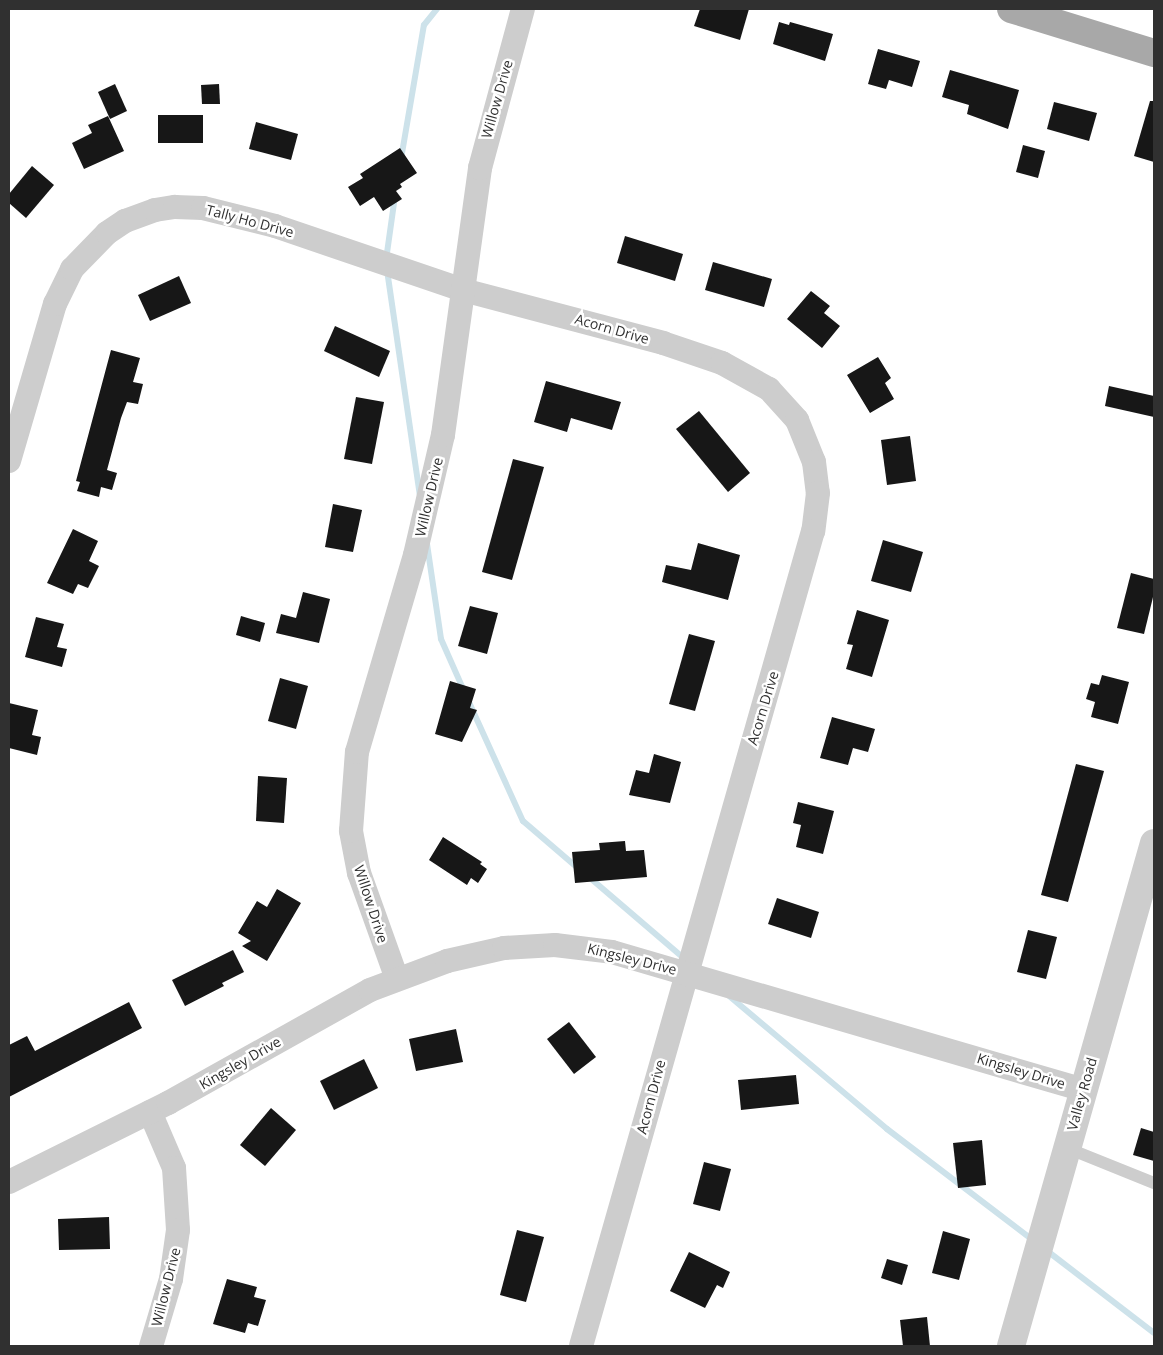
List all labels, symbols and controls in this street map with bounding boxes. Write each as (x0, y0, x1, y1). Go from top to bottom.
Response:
street label: Willow Drive (478, 58, 516, 140)
street label: Tally Ho Drive (204, 201, 296, 241)
street label: Acorn Drive (573, 310, 651, 348)
street label: Willow Drive (412, 456, 446, 538)
street label: Acorn Drive (744, 669, 782, 747)
street label: Willow Drive (351, 863, 391, 945)
street label: Kingsley Drive (586, 940, 678, 978)
street label: Kingsley Drive (196, 1033, 284, 1093)
street label: Kingsley Drive (975, 1050, 1067, 1092)
street label: Valley Road (1064, 1056, 1100, 1132)
street label: Acorn Drive (633, 1058, 669, 1136)
street label: Willow Drive (148, 1246, 184, 1328)

